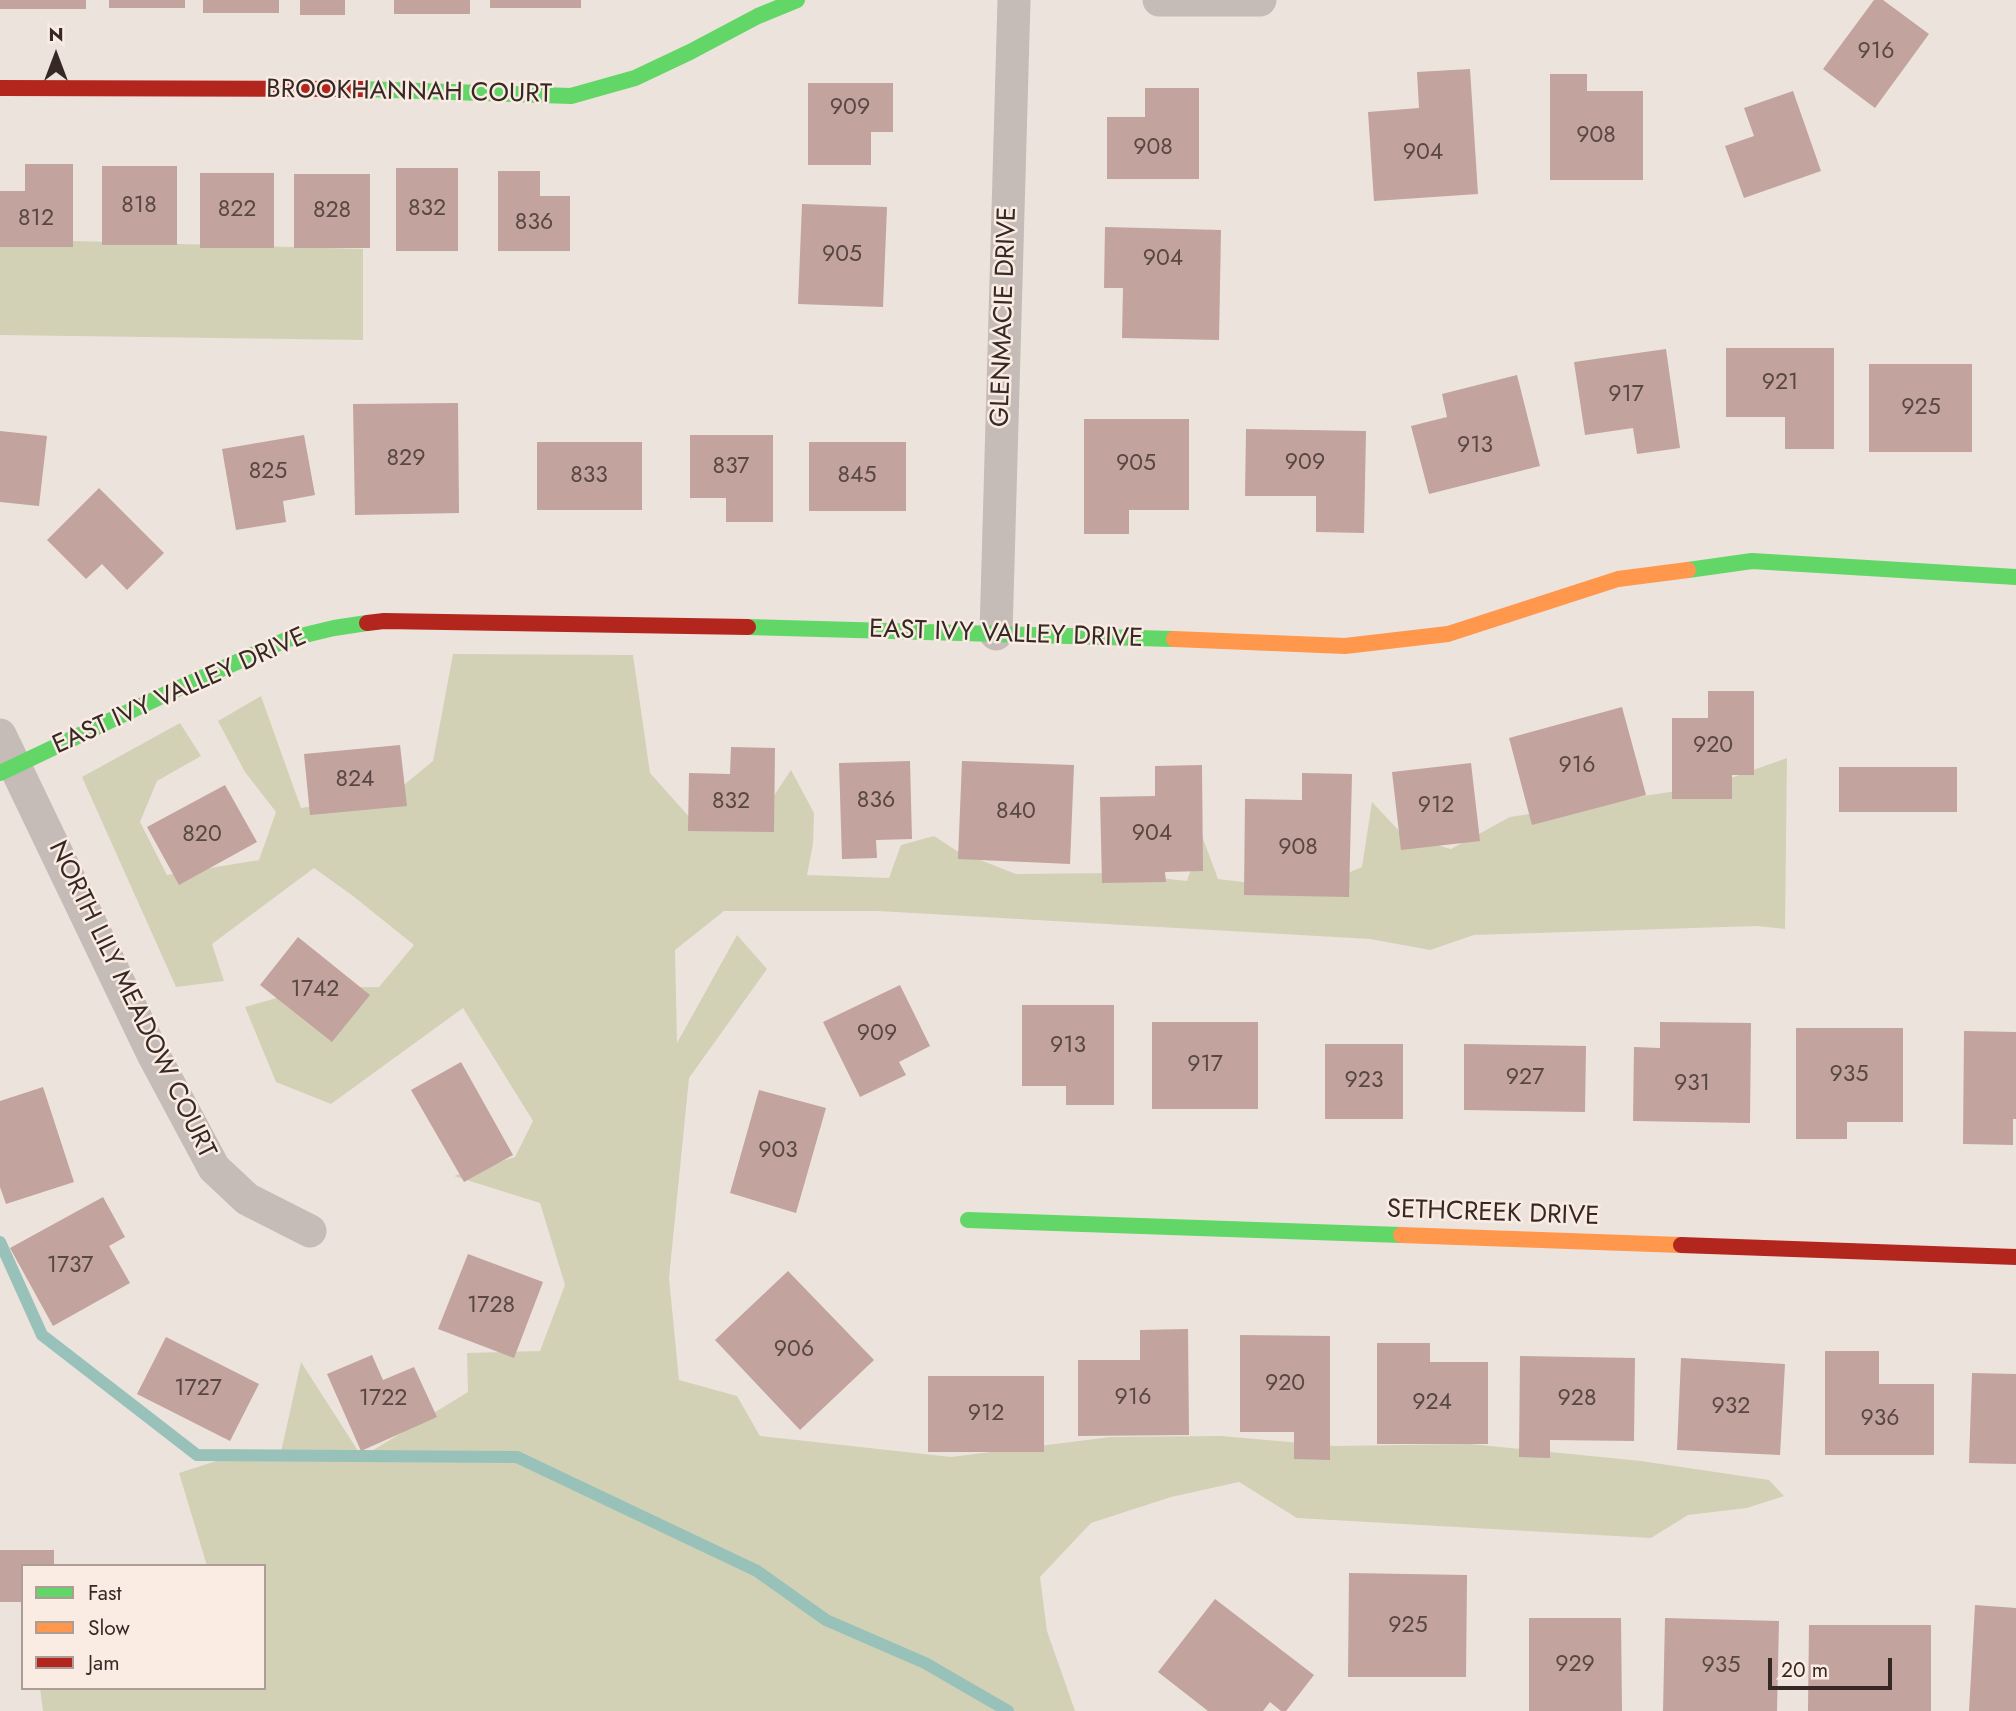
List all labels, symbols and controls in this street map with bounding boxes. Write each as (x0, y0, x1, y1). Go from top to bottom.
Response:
north arrow (21, 21, 91, 91)
text: N (48, 21, 64, 48)
house number: 916 (1858, 38, 1894, 66)
street label: BROOKHANNAH COURT (266, 75, 552, 111)
house number: 909 (830, 94, 870, 122)
house number: 908 (1576, 122, 1616, 150)
house number: 908 (1133, 134, 1173, 162)
house number: 904 (1403, 139, 1443, 167)
house number: 818 (121, 192, 157, 220)
house number: 832 (408, 195, 446, 223)
house number: 822 (218, 196, 256, 224)
house number: 828 (313, 197, 351, 225)
house number: 812 (18, 205, 54, 233)
street label: GLENMACIE DRIVE (986, 206, 1024, 428)
house number: 836 (515, 209, 553, 237)
house number: 905 (822, 241, 862, 269)
house number: 904 (1143, 245, 1183, 273)
house number: 921 (1762, 369, 1798, 397)
house number: 917 (1608, 381, 1644, 409)
house number: 925 (1901, 394, 1941, 422)
house number: 913 (1457, 432, 1493, 460)
house number: 829 (387, 445, 425, 473)
house number: 909 (1285, 449, 1325, 477)
house number: 905 (1116, 450, 1156, 478)
house number: 837 (713, 453, 749, 481)
house number: 825 (249, 458, 287, 486)
house number: 833 (570, 462, 608, 490)
house number: 845 (838, 462, 876, 490)
street label: EAST IVY VALLEY DRIVE (868, 615, 1144, 655)
street label: EAST IVY VALLEY DRIVE (48, 622, 312, 762)
house number: 920 (1693, 732, 1733, 760)
house number: 916 (1559, 752, 1595, 780)
house number: 824 (335, 766, 375, 794)
house number: 836 (857, 787, 895, 815)
house number: 832 (712, 788, 750, 816)
house number: 912 (1418, 792, 1454, 820)
house number: 840 (996, 798, 1036, 826)
house number: 904 (1132, 820, 1172, 848)
house number: 820 (182, 821, 222, 849)
house number: 908 (1278, 834, 1318, 862)
street label: NORTH LILY MEADOW COURT (41, 836, 221, 1164)
house number: 1742 (291, 976, 339, 1004)
house number: 909 (857, 1020, 897, 1048)
house number: 913 (1050, 1032, 1086, 1060)
house number: 917 (1187, 1051, 1223, 1079)
house number: 935 (1830, 1061, 1868, 1089)
house number: 927 (1506, 1064, 1544, 1092)
house number: 923 (1345, 1067, 1383, 1095)
house number: 931 (1674, 1070, 1710, 1098)
house number: 903 (758, 1137, 798, 1165)
street label: SETHCREEK DRIVE (1386, 1195, 1600, 1233)
house number: 1737 (47, 1252, 93, 1280)
house number: 1728 (467, 1292, 515, 1320)
house number: 906 (774, 1336, 814, 1364)
house number: 920 (1265, 1370, 1305, 1398)
house number: 1727 (174, 1375, 222, 1403)
house number: 916 (1115, 1384, 1151, 1412)
house number: 1722 (359, 1385, 407, 1413)
house number: 928 (1558, 1385, 1596, 1413)
house number: 924 (1412, 1389, 1452, 1417)
house number: 932 (1712, 1393, 1750, 1421)
house number: 912 (968, 1400, 1004, 1428)
house number: 936 (1860, 1405, 1900, 1433)
legend (21, 1564, 266, 1690)
text: Fast (88, 1578, 121, 1608)
house number: 925 (1388, 1612, 1428, 1640)
text: Slow (88, 1613, 130, 1643)
scale bar (1771, 1644, 1895, 1688)
text: Jam (88, 1648, 120, 1678)
house number: 929 (1555, 1651, 1595, 1679)
house number: 935 (1702, 1652, 1740, 1680)
text: 20 m (1781, 1655, 1828, 1685)

